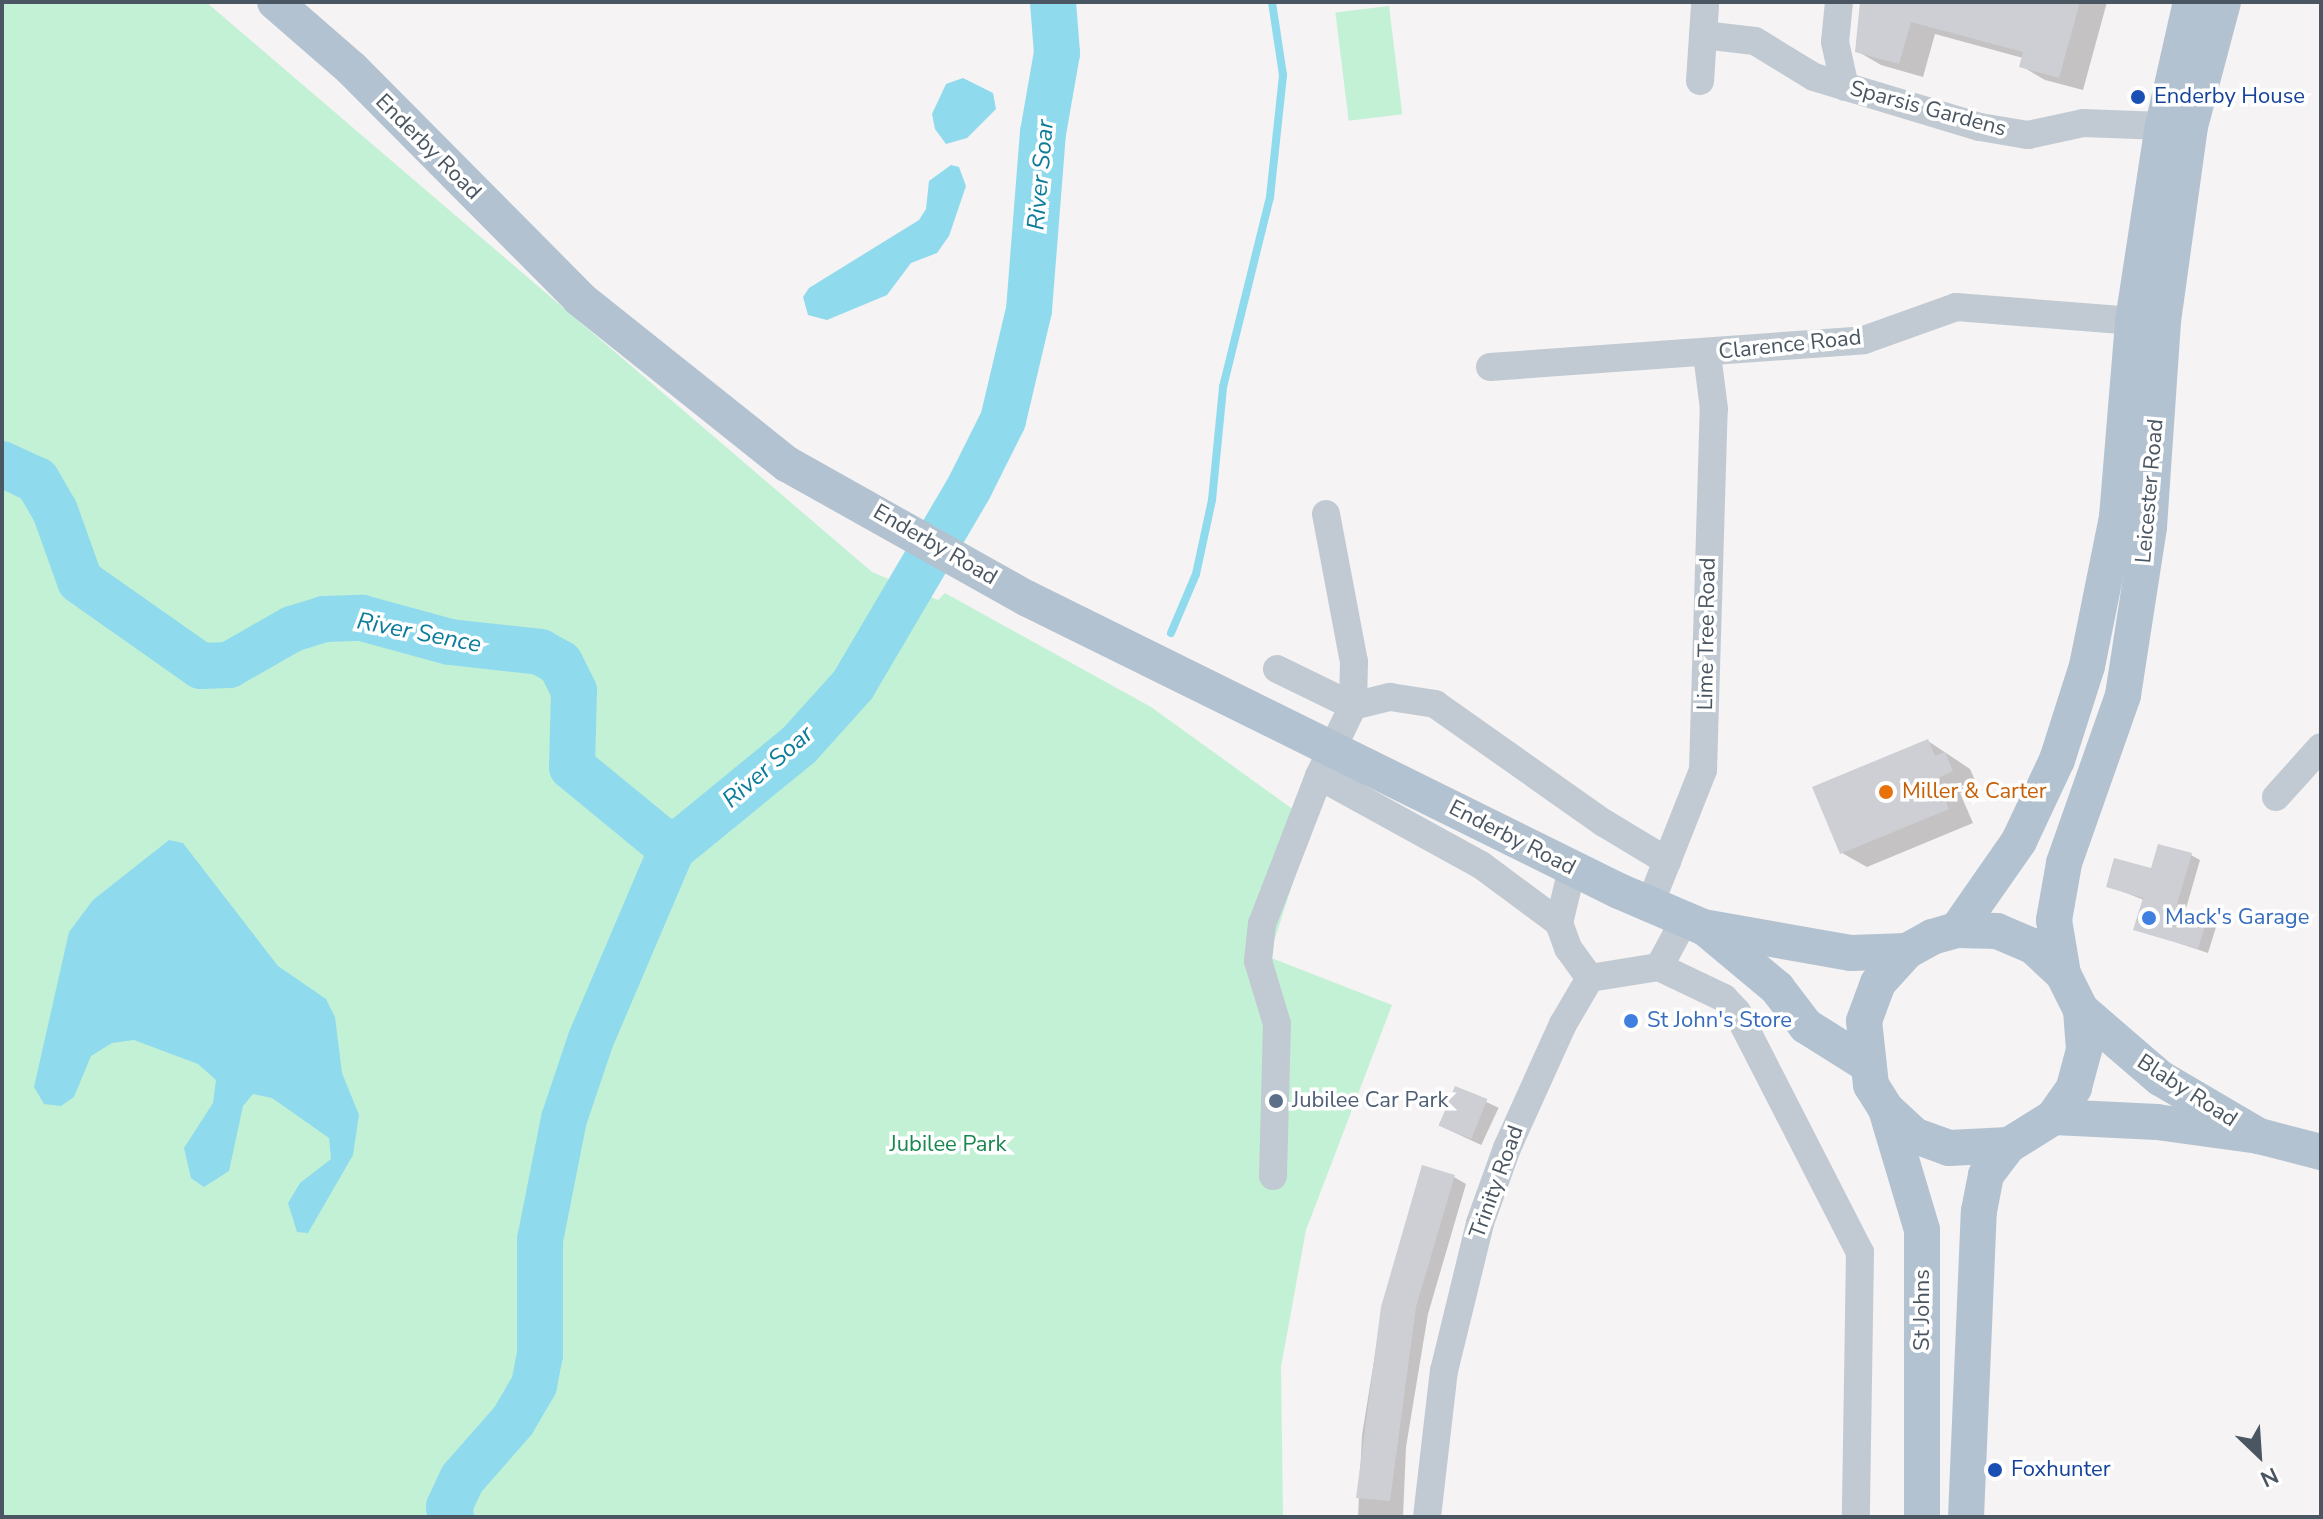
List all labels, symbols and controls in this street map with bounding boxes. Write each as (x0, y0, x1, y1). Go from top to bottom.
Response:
street label: Sparsis Gardens (1847, 75, 2009, 143)
place label: Enderby House (2154, 84, 2305, 110)
marker: Enderby House (2129, 88, 2147, 106)
street label: Enderby Road (370, 89, 486, 205)
water label: River Soar (1022, 119, 1060, 231)
street label: Clarence Road (1717, 324, 1863, 366)
street label: Leicester Road (2131, 418, 2169, 564)
street label: Enderby Road (868, 499, 1002, 591)
street label: Lime Tree Road (1692, 557, 1722, 711)
water label: River Sence (354, 607, 484, 659)
water label: River Soar (717, 720, 819, 814)
place label: Miller & Carter (1902, 779, 2047, 805)
marker: Miller & Carter (1877, 783, 1895, 801)
street label: Enderby Road (1444, 795, 1580, 881)
place label: Mack's Garage (2165, 905, 2309, 931)
marker: Mack's Garage (2140, 909, 2158, 927)
place label: St John's Store (1647, 1008, 1792, 1034)
marker: St John's Store (1622, 1012, 1640, 1030)
street label: Blaby Road (2132, 1049, 2242, 1133)
place label: Jubilee Car Park (1292, 1088, 1448, 1114)
marker: Jubilee Car Park (1267, 1092, 1285, 1110)
street label: Trinity Road (1464, 1122, 1530, 1242)
park label: Jubilee Park (890, 1132, 1006, 1158)
street label: St Johns (1910, 1269, 1936, 1351)
north arrow (2219, 1415, 2299, 1495)
place label: Foxhunter (2011, 1457, 2111, 1483)
text: N (2255, 1460, 2283, 1494)
marker: Foxhunter (1986, 1461, 2004, 1479)

